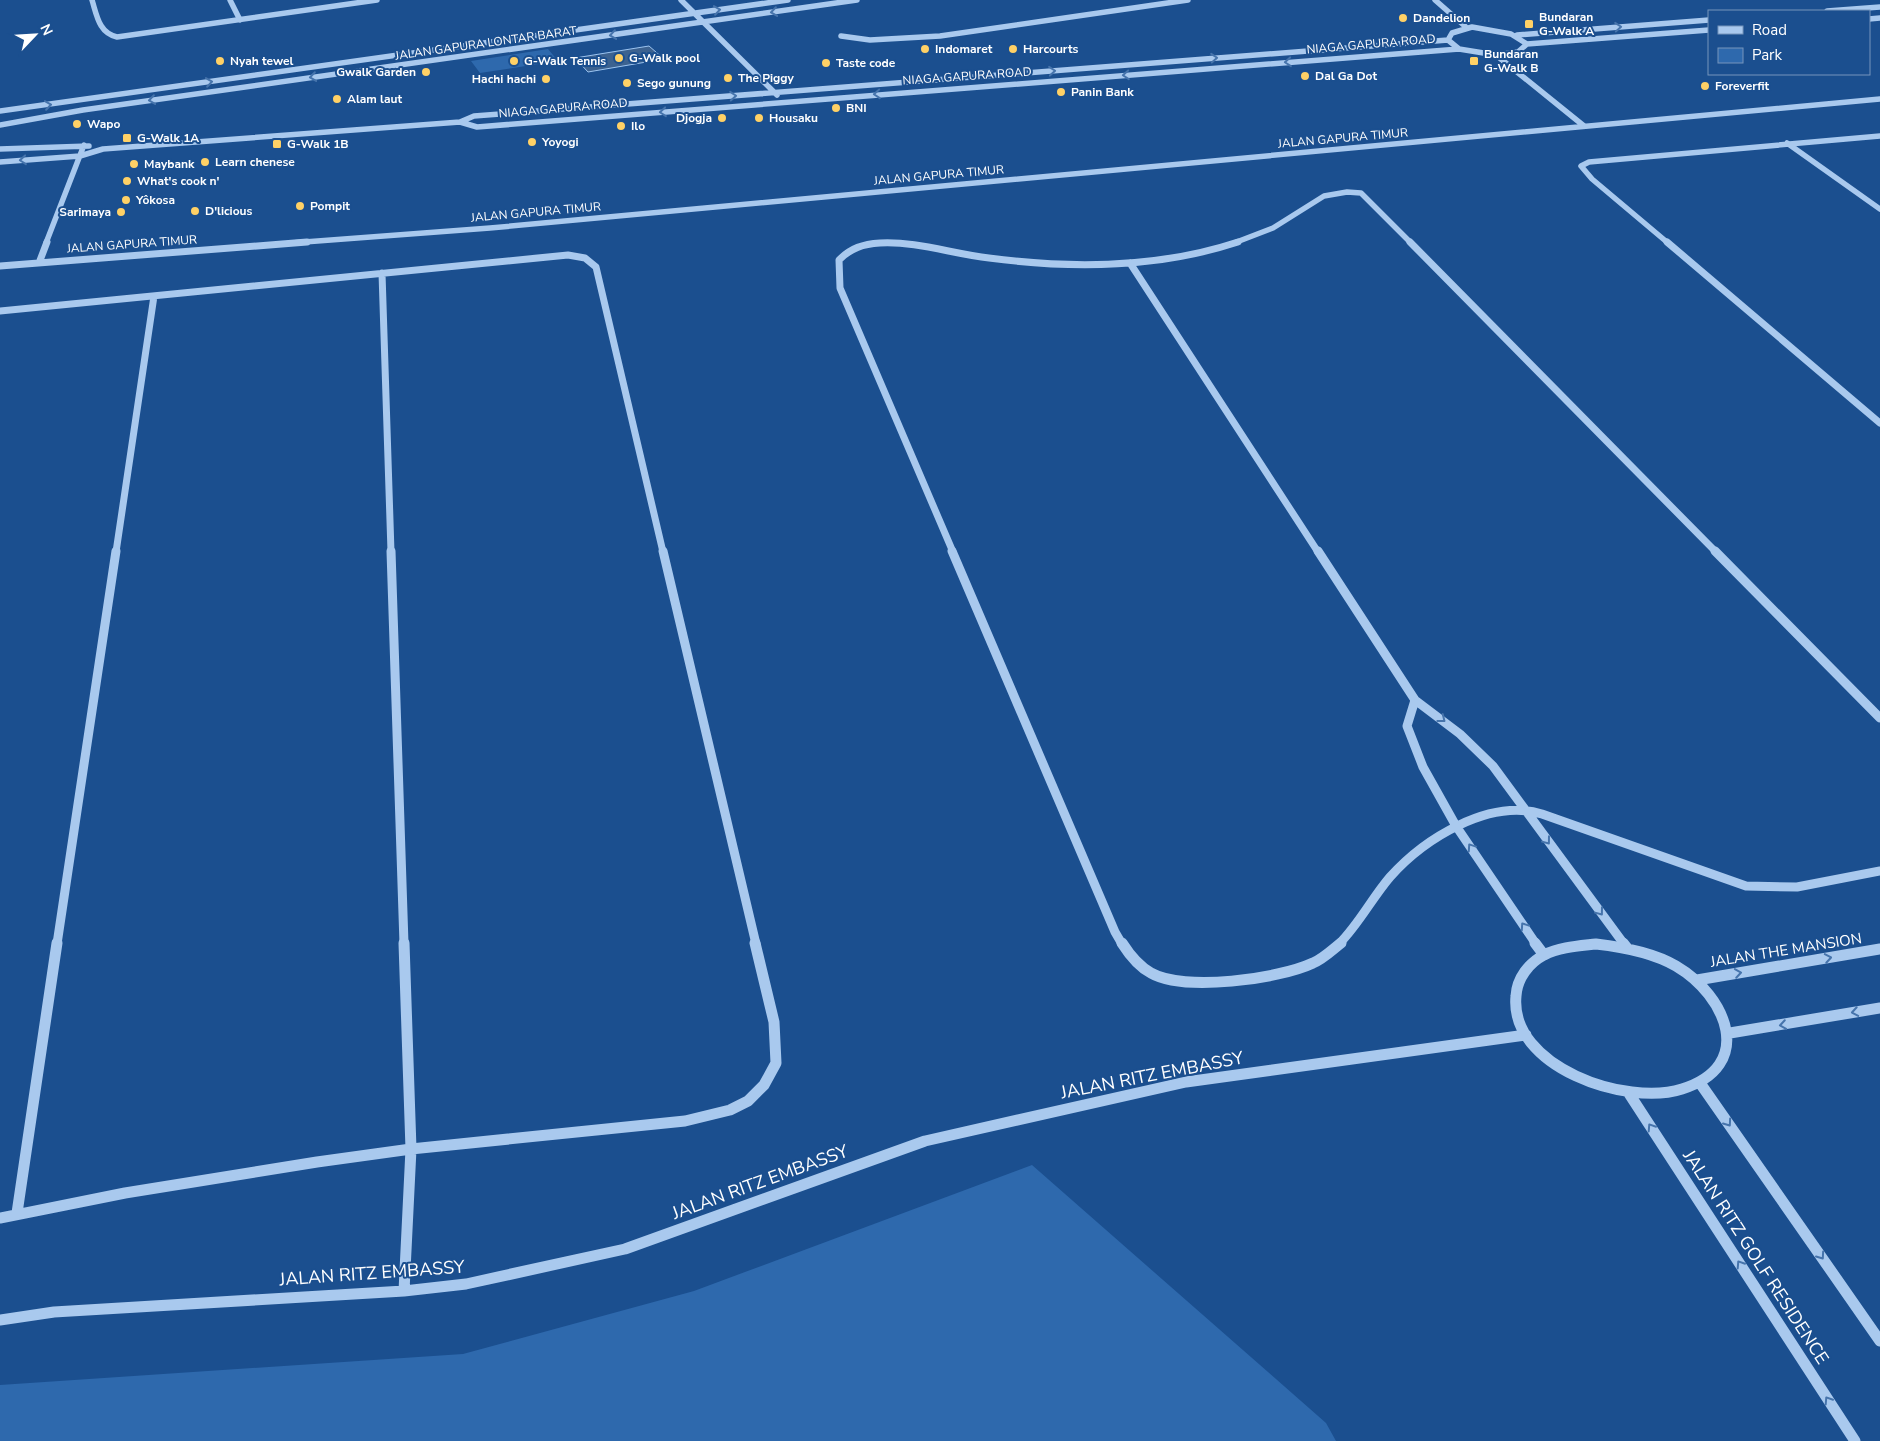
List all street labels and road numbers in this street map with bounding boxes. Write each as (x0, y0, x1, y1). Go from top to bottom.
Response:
street label: JALAN GAPURA LONTAR BARAT (393, 22, 579, 64)
street label: NIAGA GAPURA ROAD (1306, 30, 1436, 58)
street label: NIAGA GAPURA ROAD (902, 64, 1032, 88)
street label: NIAGA GAPURA ROAD (498, 94, 628, 122)
street label: JALAN GAPURA TIMUR (1276, 124, 1409, 152)
street label: JALAN GAPURA TIMUR (872, 161, 1005, 189)
street label: JALAN GAPURA TIMUR (469, 198, 602, 226)
street label: JALAN GAPURA TIMUR (65, 231, 198, 257)
street label: JALAN THE MANSION (1708, 928, 1863, 972)
street label: JALAN RITZ EMBASSY (1058, 1045, 1246, 1105)
street label: JALAN RITZ EMBASSY (668, 1139, 852, 1225)
street label: JALAN RITZ GOLF RESIDENCE (1677, 1144, 1834, 1369)
street label: JALAN RITZ EMBASSY (278, 1255, 466, 1292)

